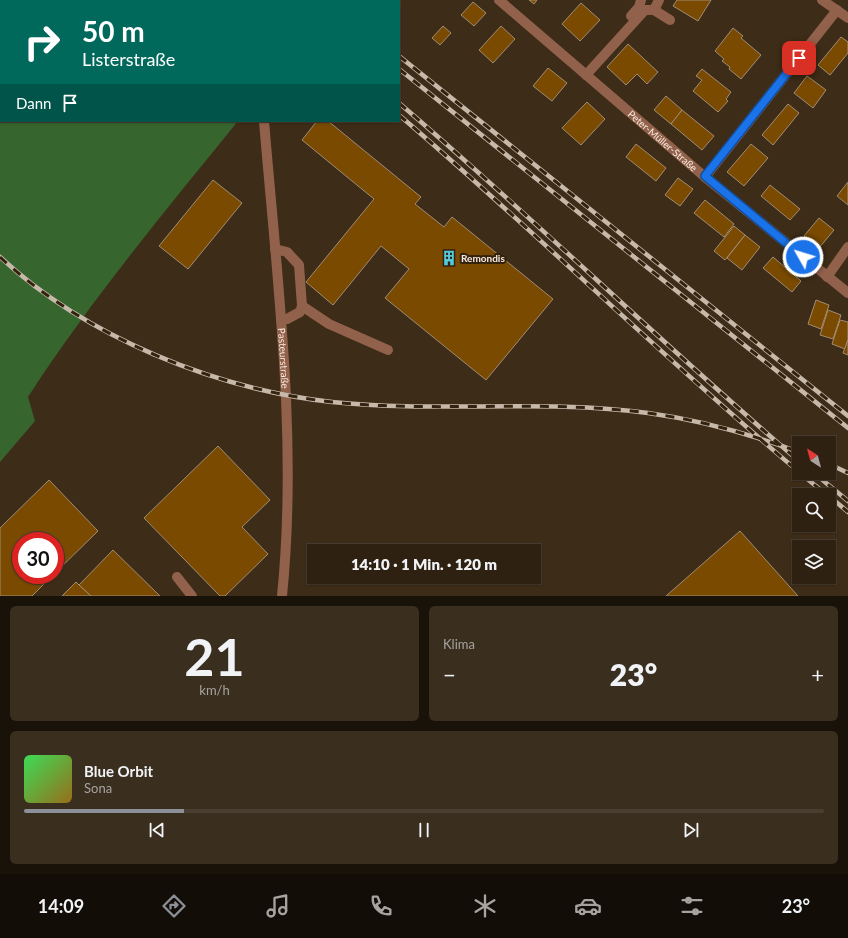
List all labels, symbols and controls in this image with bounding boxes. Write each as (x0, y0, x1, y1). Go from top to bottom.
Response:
text: 50 m (82, 14, 145, 48)
icon: right (16, 16, 68, 68)
pin (782, 41, 816, 75)
icon: arrive (788, 47, 810, 69)
text: Listerstraße (82, 48, 175, 70)
icon: arrive (59, 92, 81, 114)
text: Dann (16, 94, 51, 112)
street label: Peter-Müller-Straße (626, 108, 700, 174)
position arrow (782, 236, 824, 278)
building icon: Remondis (440, 249, 458, 267)
place label: Remondis (461, 252, 505, 264)
street label: Pasteurstraße (276, 327, 292, 389)
north arrow (792, 436, 836, 480)
map controls (792, 436, 836, 584)
button: search (792, 488, 836, 532)
speed limit sign: 30 (12, 532, 64, 584)
button: layers (792, 540, 836, 584)
text: 14:10 · 1 Min. · 120 m (351, 555, 497, 573)
text: 21 (184, 625, 245, 687)
text: Klima (443, 636, 475, 652)
text: 23° (610, 656, 657, 692)
text: − (443, 661, 456, 688)
text: + (811, 661, 824, 688)
text: km/h (199, 682, 230, 698)
text: Blue Orbit (84, 762, 153, 780)
text: Sona (84, 780, 112, 796)
icon: previous (146, 819, 168, 841)
icon: pause (413, 819, 435, 841)
icon: next (680, 819, 702, 841)
icon: directions (160, 892, 188, 920)
icon: music (264, 892, 292, 920)
icon: phone (367, 892, 395, 920)
icon: climate (471, 892, 499, 920)
icon: car (574, 892, 602, 920)
icon: filters (678, 892, 706, 920)
text: 14:09 (38, 895, 84, 917)
text: 23° (782, 895, 810, 917)

